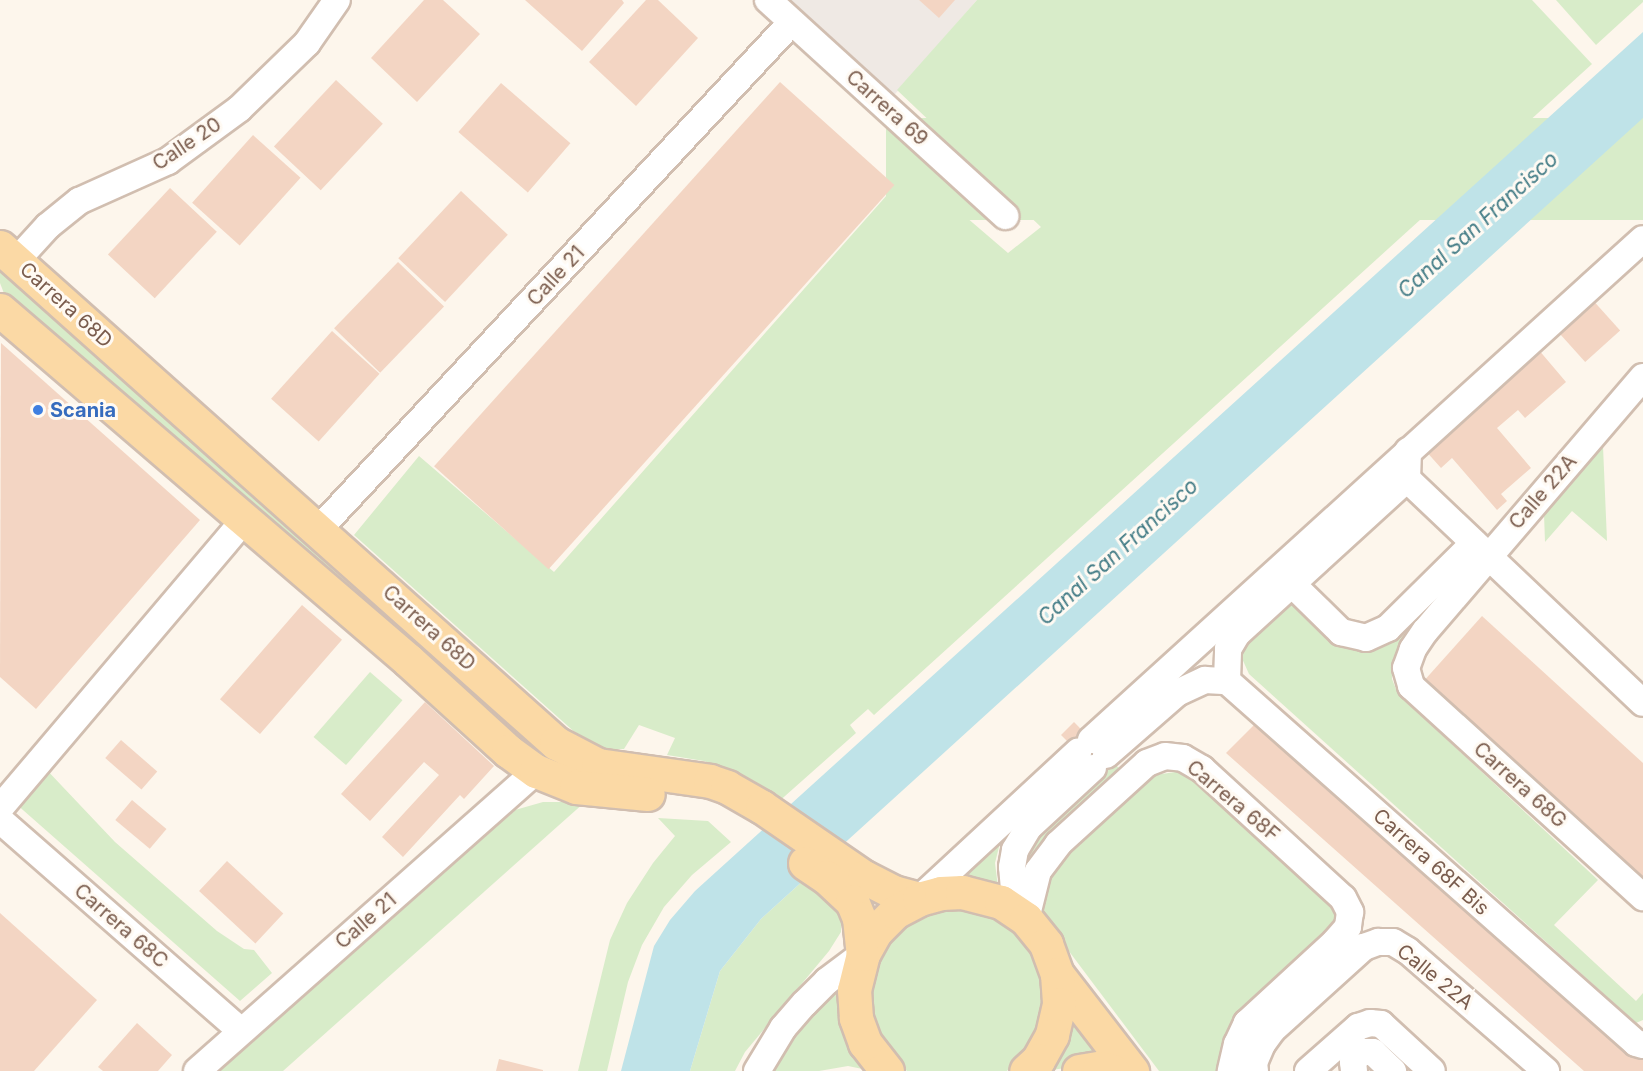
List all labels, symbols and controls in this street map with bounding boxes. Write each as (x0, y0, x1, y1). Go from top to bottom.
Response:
street label: Carrera 69 (841, 65, 933, 151)
street label: Calle 20 (148, 112, 226, 176)
water label: Canal San Francisco (1393, 147, 1563, 303)
street label: Calle 21 (522, 241, 590, 311)
street label: Carrera 68D (15, 257, 117, 353)
place label: Scania (50, 398, 116, 422)
marker: Scania (31, 403, 45, 417)
street label: Calle 22A (1504, 450, 1582, 534)
water label: Canal San Francisco (1033, 474, 1203, 630)
street label: Carrera 68D (378, 580, 480, 676)
street label: Carrera 68G (1469, 737, 1571, 833)
street label: Carrera 68F (1182, 755, 1284, 847)
street label: Carrera 68F Bis (1368, 804, 1494, 920)
street label: Carrera 68C (69, 879, 173, 973)
street label: Calle 21 (331, 888, 401, 954)
street label: Calle 22A (1392, 939, 1478, 1015)

